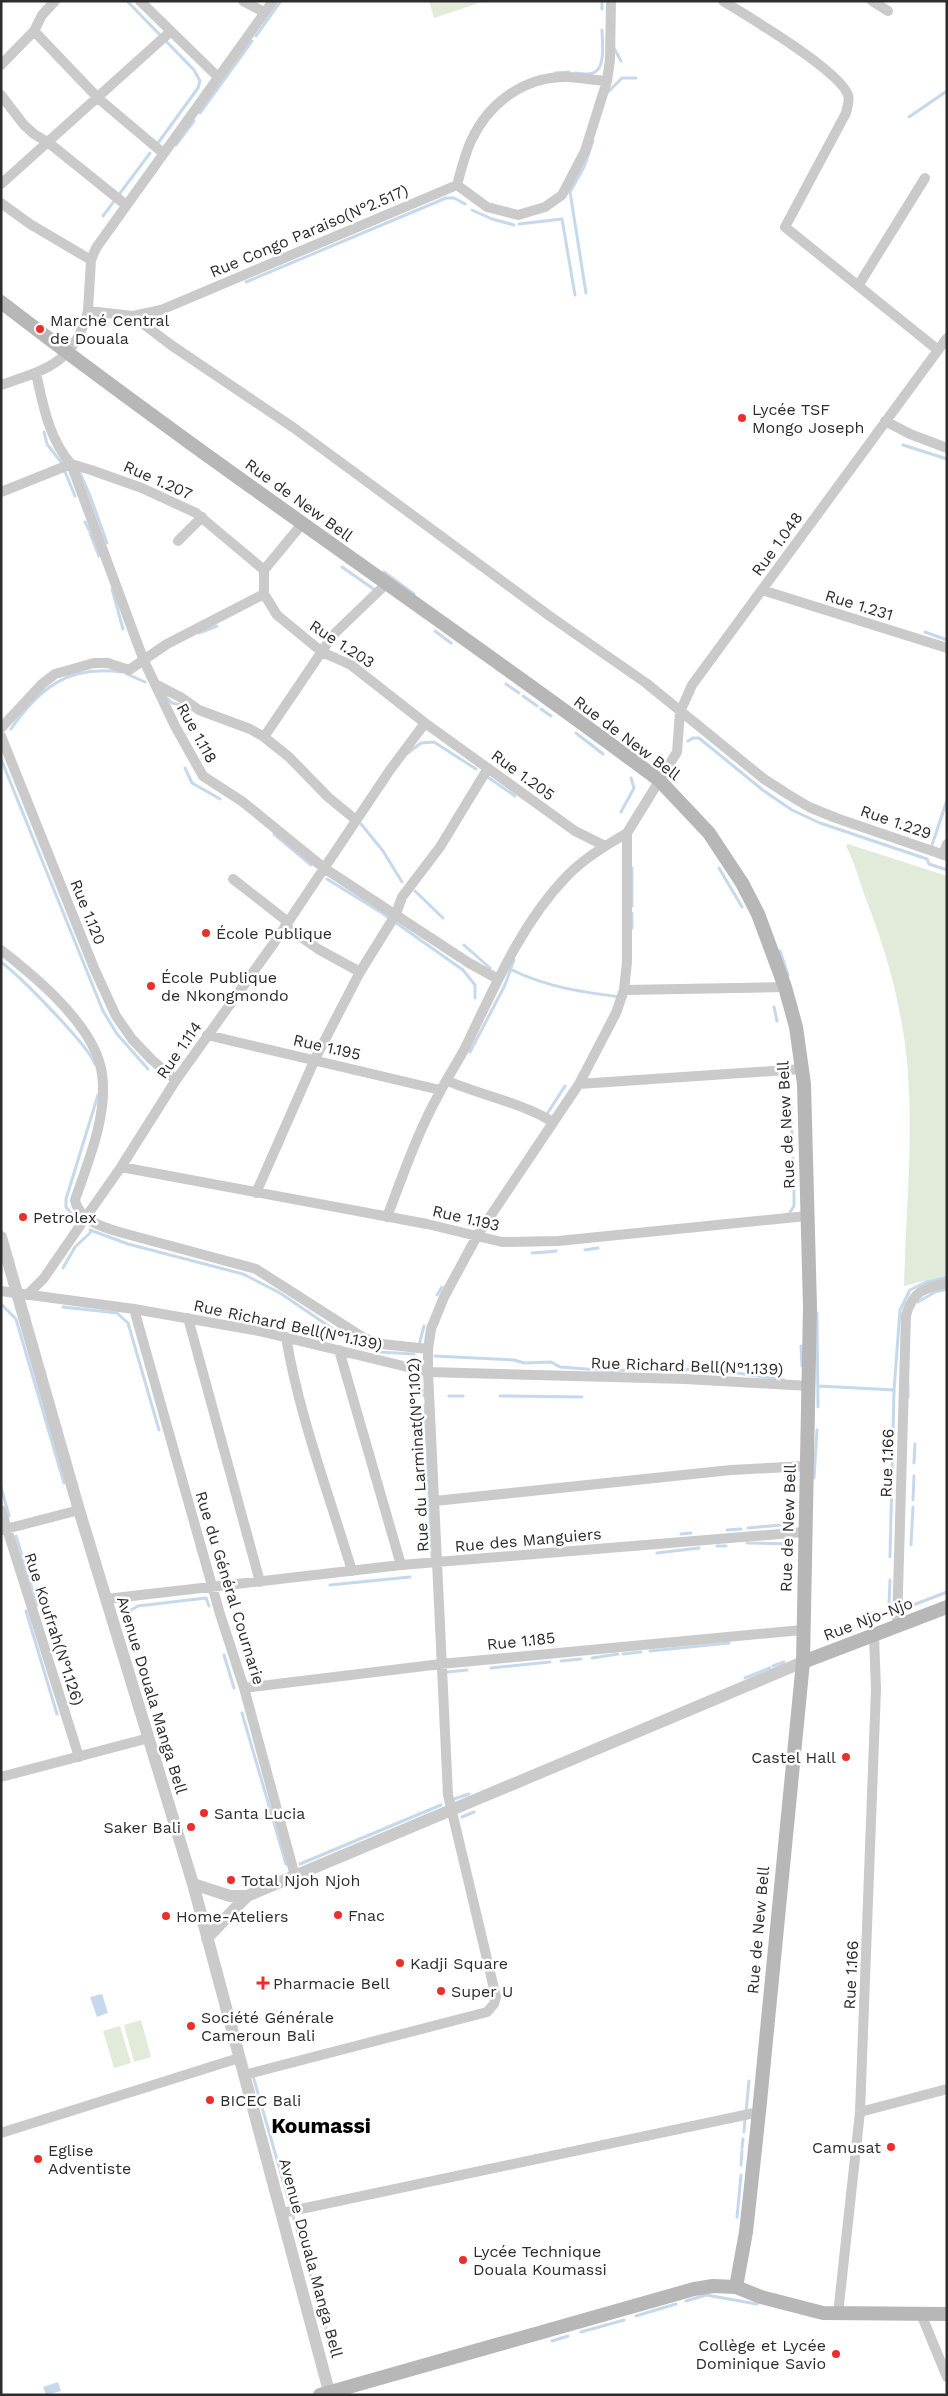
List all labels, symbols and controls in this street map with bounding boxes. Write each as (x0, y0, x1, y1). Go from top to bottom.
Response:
street label: Rue Congo Paraiso(N°2.517) (207, 180, 411, 282)
place label: Marché Central de Douala (50, 311, 170, 348)
marker: Marché Central de Douala (34, 323, 46, 335)
place label: Lycée TSF Mongo Joseph (752, 400, 864, 437)
marker: Lycée TSF Mongo Joseph (736, 412, 748, 424)
street label: Rue de New Bell (241, 455, 357, 545)
street label: Rue 1.207 (121, 456, 195, 504)
street label: Rue 1.048 (747, 508, 807, 580)
street label: Rue 1.231 (823, 586, 895, 624)
street label: Rue 1.203 (306, 616, 378, 672)
street label: Rue de New Bell (570, 692, 684, 784)
street label: Rue 1.118 (173, 700, 221, 766)
street label: Rue 1.205 (488, 746, 558, 804)
street label: Rue 1.229 (858, 801, 934, 843)
street label: Rue 1.120 (66, 877, 110, 947)
place label: École Publique (216, 924, 332, 943)
marker: École Publique (200, 927, 212, 939)
place label: École Publique de Nkongmondo (161, 968, 289, 1005)
marker: École Publique de Nkongmondo (145, 980, 157, 992)
street label: Rue 1.114 (152, 1018, 206, 1082)
street label: Rue 1.195 (291, 1030, 363, 1064)
street label: Rue de New Bell (773, 1060, 799, 1190)
street label: Rue 1.193 (431, 1201, 501, 1235)
place label: Petrolex (33, 1208, 97, 1227)
marker: Petrolex (17, 1211, 29, 1223)
street label: Rue Richard Bell(N°1.139) (192, 1296, 384, 1354)
street label: Rue Richard Bell(N°1.139) (590, 1353, 784, 1379)
street label: Rue du Larminat(N°1.102) (403, 1357, 433, 1553)
street label: Rue 1.166 (876, 1428, 898, 1498)
street label: Rue de New Bell (776, 1463, 800, 1592)
street label: Rue du Général Cournarie (191, 1489, 269, 1687)
street label: Rue des Manguiers (454, 1524, 602, 1556)
street label: Rue Koufrah(N°1.126) (20, 1550, 88, 1708)
street label: Rue Njo-Njo (821, 1593, 915, 1645)
street label: Avenue Douala Manga Bell (113, 1594, 191, 1796)
street label: Rue 1.185 (486, 1628, 556, 1654)
place label: Castel Hall (751, 1748, 836, 1767)
marker: Castel Hall (840, 1751, 852, 1763)
place label: Santa Lucia (214, 1804, 305, 1823)
marker: Santa Lucia (198, 1807, 210, 1819)
place label: Saker Bali (104, 1818, 181, 1837)
marker: Saker Bali (185, 1821, 197, 1833)
street label: Rue de New Bell (743, 1865, 773, 1995)
place label: Total Njoh Njoh (241, 1871, 360, 1890)
marker: Total Njoh Njoh (225, 1874, 237, 1886)
place label: Fnac (348, 1906, 385, 1925)
place label: Home-Ateliers (176, 1907, 288, 1926)
marker: Fnac (332, 1909, 344, 1921)
marker: Home-Ateliers (160, 1910, 172, 1922)
street label: Rue 1.166 (840, 1940, 862, 2010)
place label: Kadji Square (410, 1954, 508, 1973)
marker: Kadji Square (394, 1957, 406, 1969)
place label: Pharmacie Bell (273, 1974, 390, 1993)
marker: Pharmacie Bell (257, 1977, 269, 1989)
place label: Super U (451, 1982, 513, 2001)
marker: Super U (435, 1985, 447, 1997)
place label: Société Générale Cameroun Bali (201, 2008, 334, 2045)
marker: Société Générale Cameroun Bali (185, 2020, 197, 2032)
place label: BICEC Bali (220, 2091, 301, 2110)
marker: BICEC Bali (204, 2094, 216, 2106)
district label: Koumassi (271, 2113, 371, 2138)
place label: Camusat (812, 2138, 881, 2157)
place label: Eglise Adventiste (48, 2141, 131, 2178)
marker: Camusat (885, 2141, 897, 2153)
marker: Eglise Adventiste (32, 2153, 44, 2165)
street label: Avenue Douala Manga Bell (275, 2156, 347, 2360)
place label: Lycée Technique Douala Koumassi (473, 2242, 607, 2279)
marker: Lycée Technique Douala Koumassi (457, 2254, 469, 2266)
place label: Collège et Lycée Dominique Savio (696, 2336, 826, 2373)
marker: Collège et Lycée Dominique Savio (830, 2348, 842, 2360)

